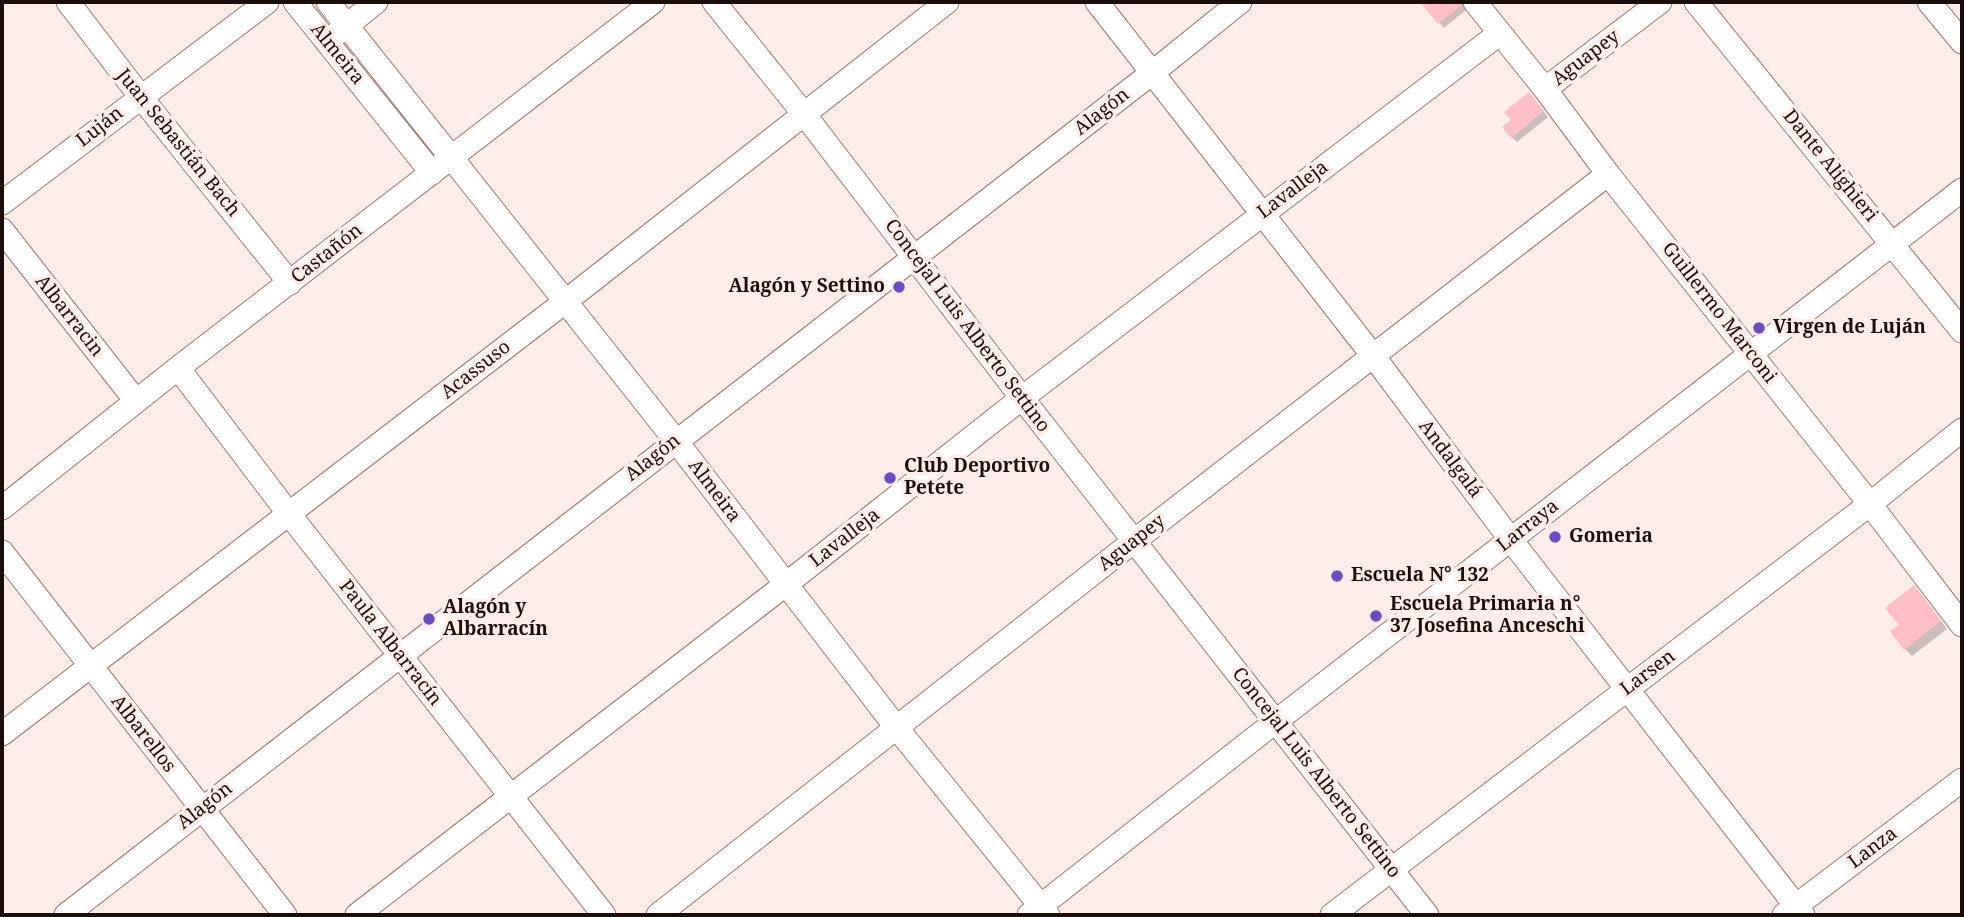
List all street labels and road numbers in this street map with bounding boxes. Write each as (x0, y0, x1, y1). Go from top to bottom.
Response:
street label: Almeira (305, 19, 369, 89)
street label: Aguapey (1548, 25, 1624, 91)
street label: Juan Sebastián Bach (111, 65, 245, 221)
street label: Alagón (1070, 83, 1134, 141)
street label: Luján (72, 102, 128, 152)
street label: Dante Alighieri (1778, 105, 1882, 227)
street label: Lavalleja (1253, 156, 1333, 224)
street label: Concejal Luis Alberto Settino (879, 215, 1055, 437)
street label: Castañón (287, 219, 367, 289)
street label: Guillermo Marconi (1657, 238, 1781, 388)
street label: Albarracin (30, 271, 108, 361)
street label: Acassuso (437, 336, 515, 404)
street label: Andalgalá (1413, 416, 1487, 502)
street label: Alagón (621, 429, 685, 487)
street label: Almeira (683, 455, 745, 527)
street label: Larraya (1493, 495, 1563, 557)
street label: Lavalleja (805, 504, 885, 572)
street label: Aguapey (1094, 510, 1170, 576)
street label: Paula Albarracín (334, 576, 446, 710)
street label: Larsen (1616, 645, 1680, 701)
street label: Concejal Luis Alberto Settino (1227, 663, 1405, 883)
street label: Albarellos (106, 691, 180, 777)
street label: Alagón (173, 777, 237, 835)
street label: Lanza (1844, 822, 1902, 874)

